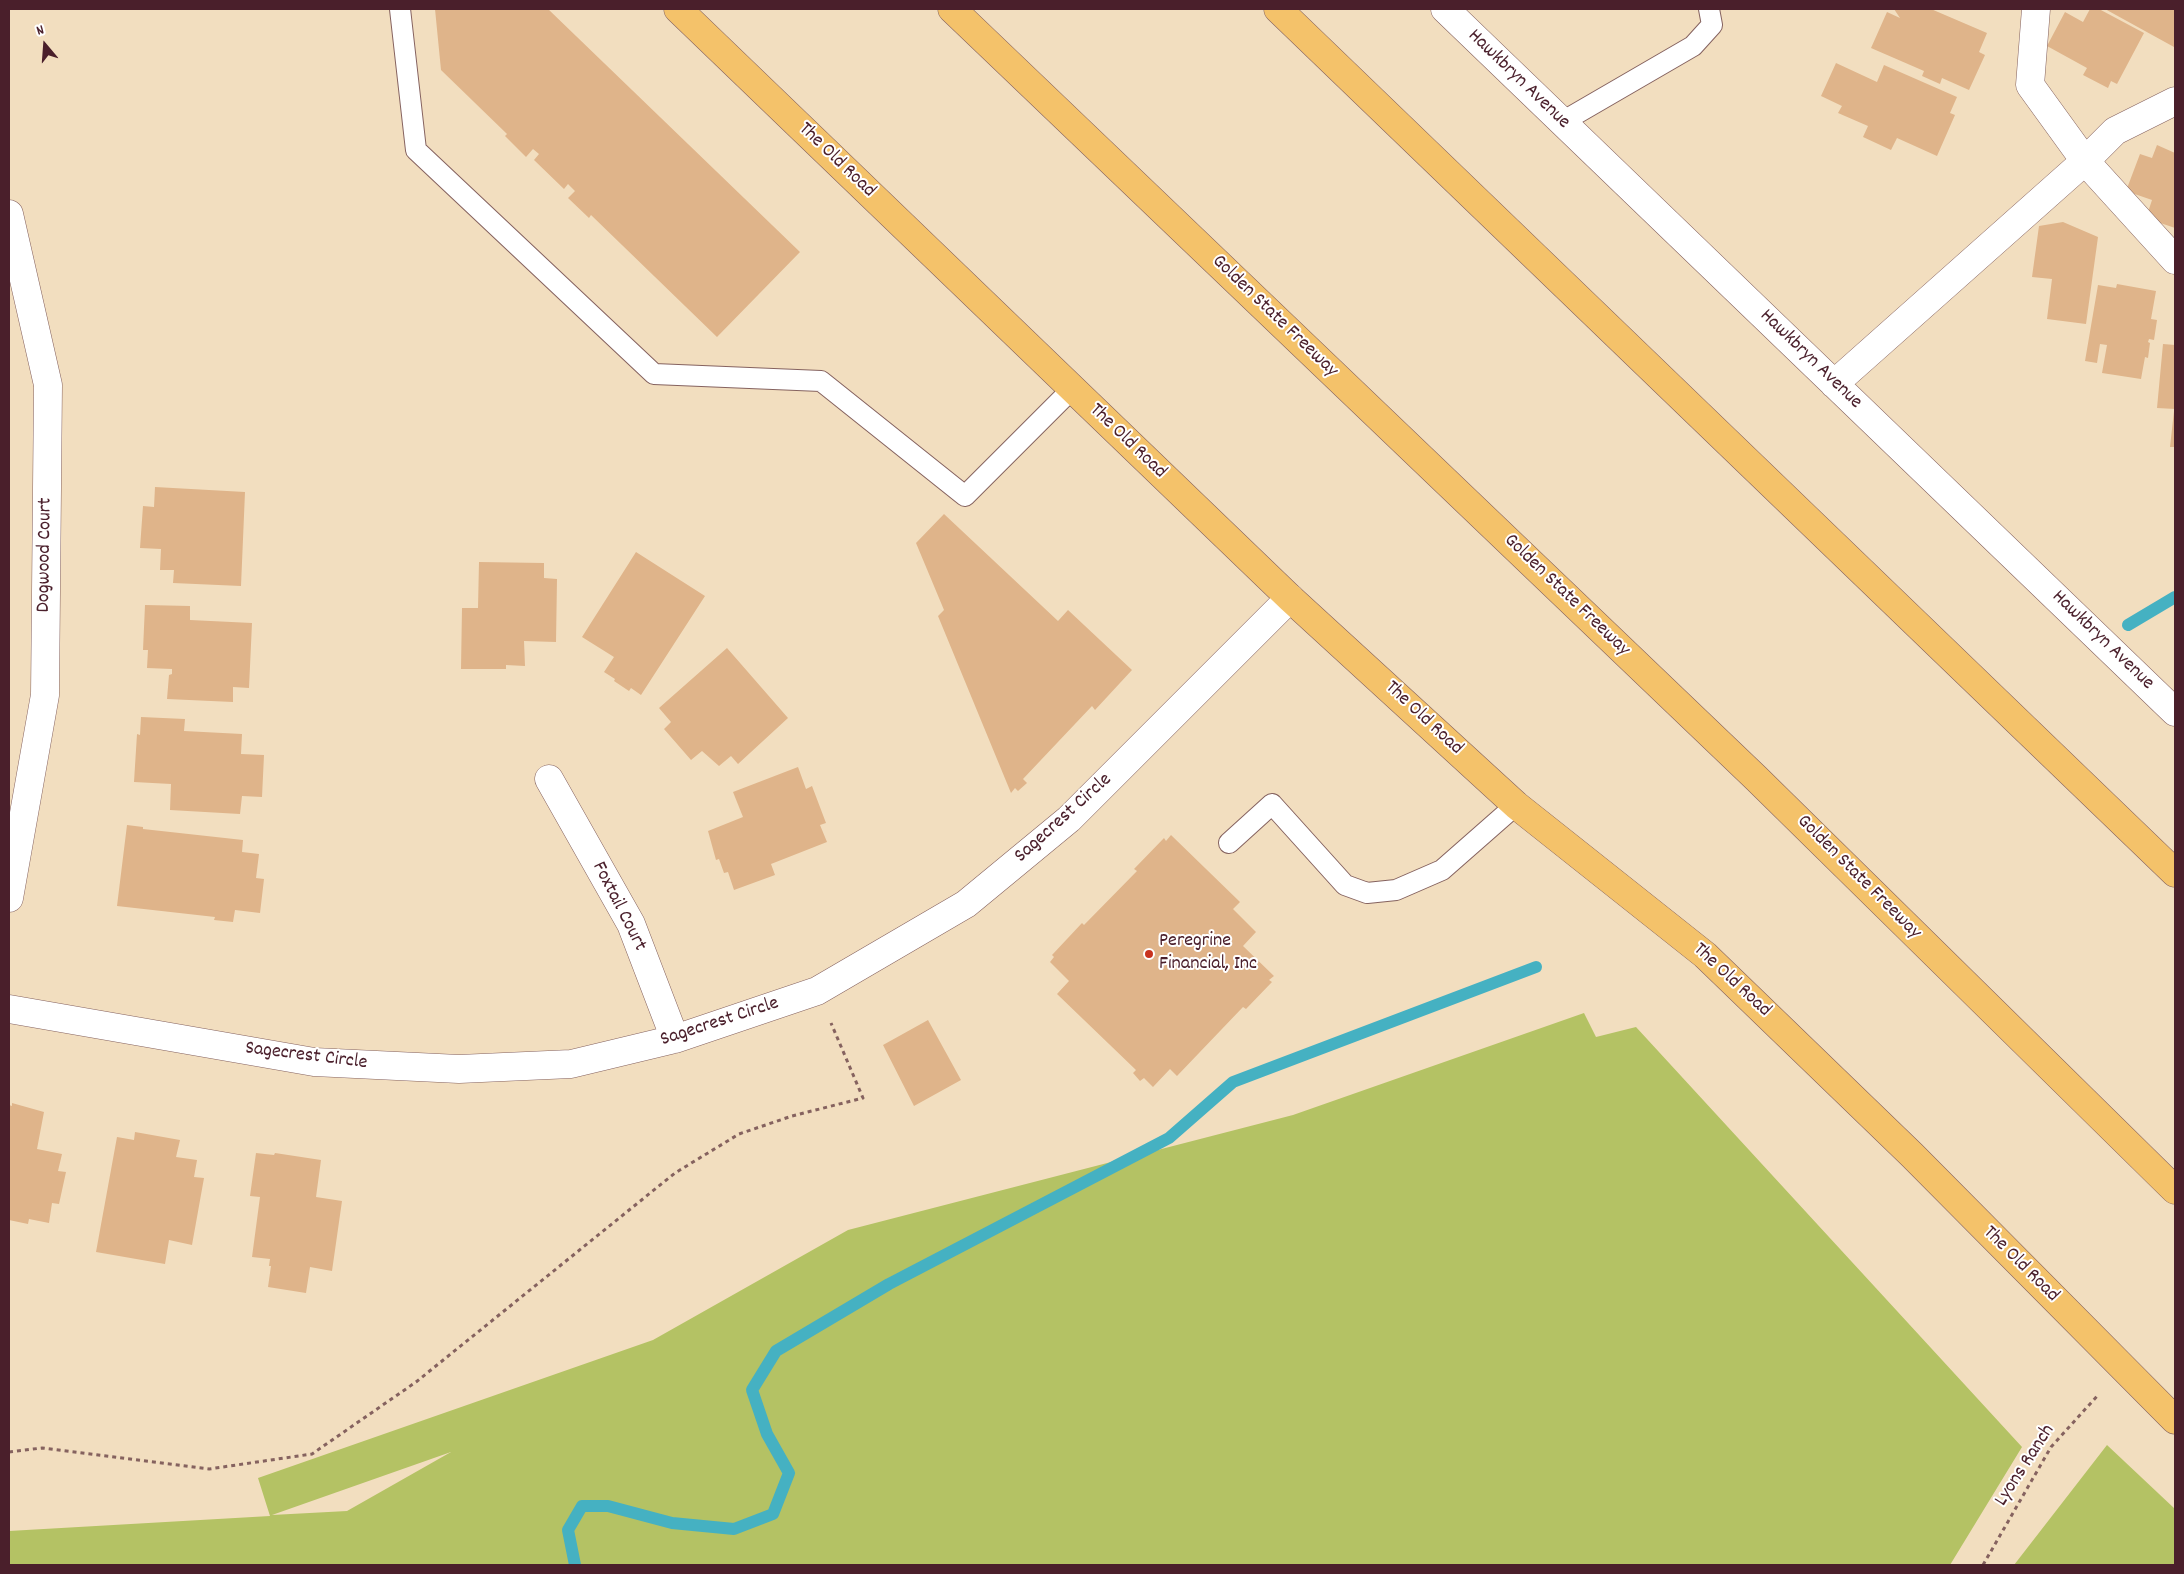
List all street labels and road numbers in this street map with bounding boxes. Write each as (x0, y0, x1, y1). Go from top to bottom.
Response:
street label: Hawkbryn Avenue (1462, 25, 1574, 135)
street label: The Old Road (792, 118, 880, 204)
street label: Golden State Freeway (1206, 251, 1342, 383)
street label: Hawkbryn Avenue (1754, 305, 1866, 415)
street label: The Old Road (1083, 399, 1171, 485)
street label: Dogwood Court (33, 497, 59, 613)
street label: Golden State Freeway (1498, 530, 1634, 662)
street label: Hawkbryn Avenue (2046, 586, 2158, 696)
street label: The Old Road (1379, 677, 1467, 761)
street label: Sagecrest Circle (1010, 769, 1118, 869)
street label: Golden State Freeway (1791, 811, 1925, 945)
street label: Foxtail Court (585, 858, 651, 956)
street label: The Old Road (1687, 939, 1775, 1023)
street label: Sagecrest Circle (658, 993, 782, 1053)
street label: Sagecrest Circle (244, 1038, 368, 1076)
street label: The Old Road (1977, 1222, 2063, 1308)
street label: Lyons Ranch (1991, 1420, 2061, 1512)

